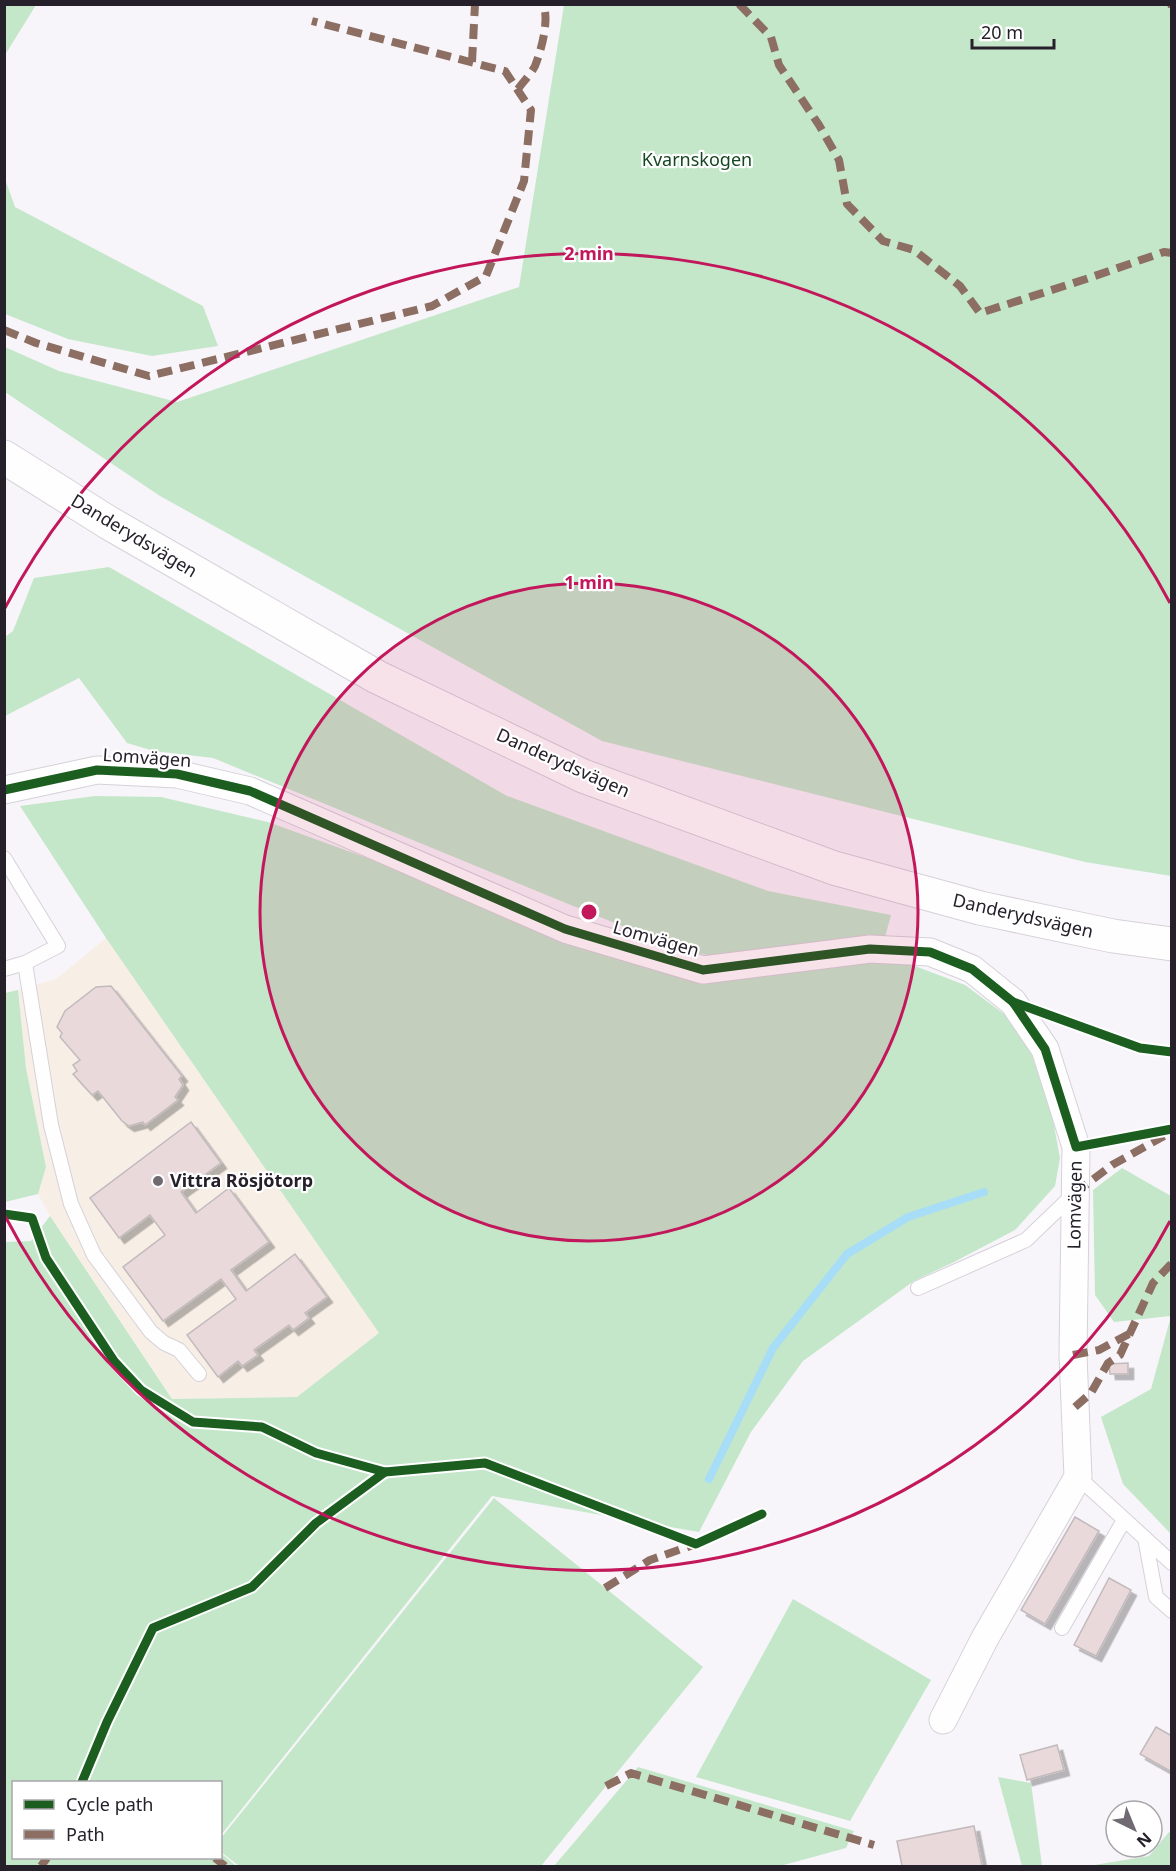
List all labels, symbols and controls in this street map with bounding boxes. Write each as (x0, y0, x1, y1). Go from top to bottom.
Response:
scale bar (972, 12, 1054, 50)
text: 20 m (981, 20, 1023, 44)
park label: Kvarnskogen (642, 147, 752, 171)
text: 2 min (564, 241, 614, 265)
street label: Danderydsvägen (67, 488, 202, 582)
text: 1 min (564, 570, 614, 594)
street label: Danderydsvägen (493, 722, 634, 802)
street label: Lomvägen (102, 742, 192, 772)
street label: Danderydsvägen (951, 887, 1096, 943)
centre of rings (579, 902, 599, 922)
street label: Lomvägen (610, 914, 702, 962)
street label: Lomvägen (1061, 1160, 1087, 1250)
place label: Vittra Rösjötorp (170, 1168, 313, 1192)
marker: Vittra Rösjötorp (151, 1174, 165, 1188)
legend (12, 1781, 222, 1859)
text: Cycle path (66, 1792, 153, 1816)
north arrow (1104, 1799, 1164, 1859)
text: Path (66, 1822, 105, 1846)
text: N (1132, 1827, 1156, 1852)

